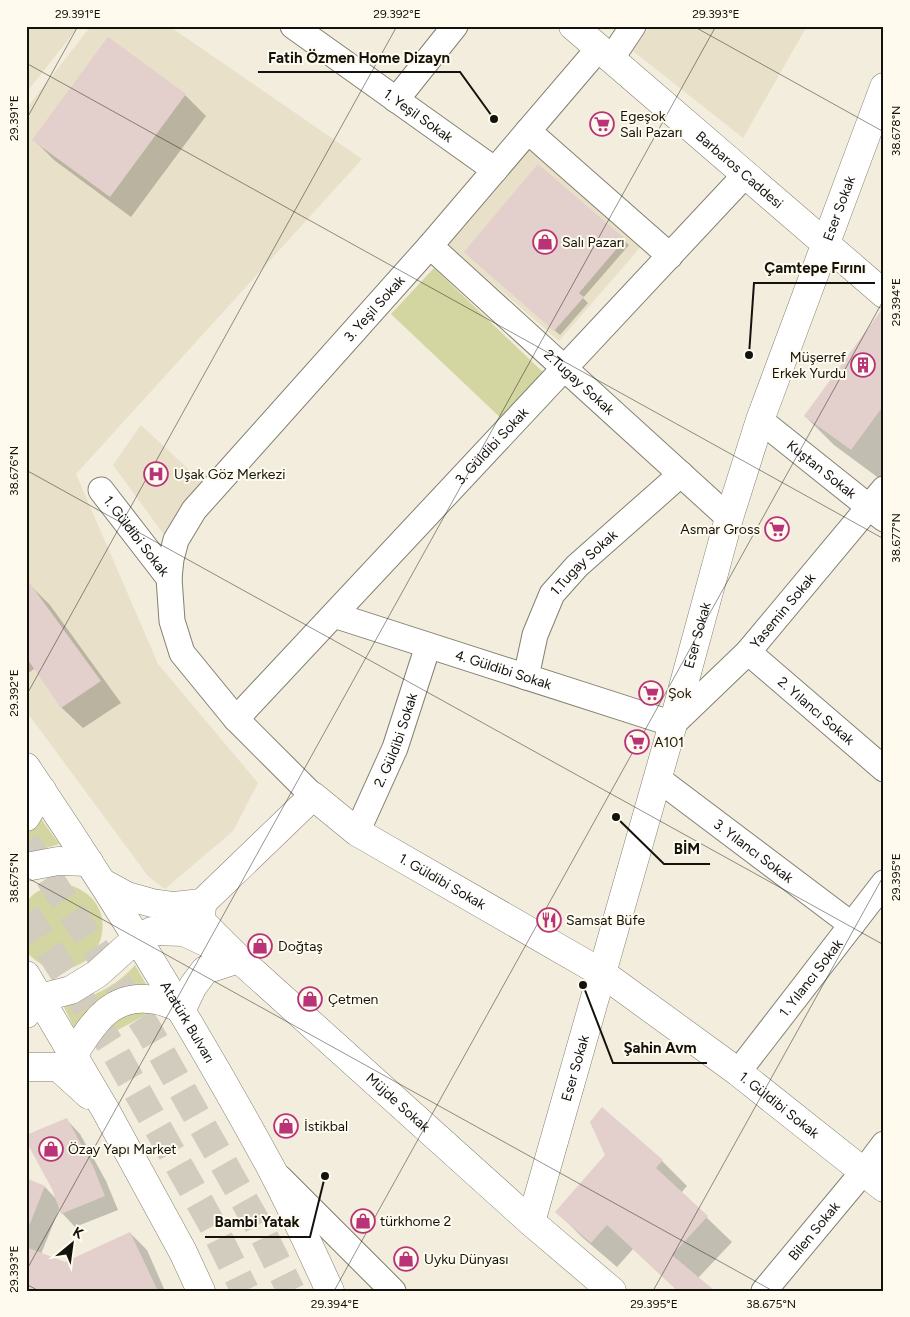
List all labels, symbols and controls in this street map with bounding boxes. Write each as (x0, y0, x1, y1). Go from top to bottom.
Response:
text: 29.391°E (55, 7, 101, 21)
text: 29.392°E (373, 7, 421, 21)
text: 29.393°E (692, 7, 740, 21)
callout: Fatih Özmen Home Dizayn (258, 42, 460, 72)
text: Fatih Özmen Home Dizayn (268, 48, 450, 67)
street label: 1. Yeşil Sokak (380, 85, 457, 146)
text: 29.391°E (7, 95, 21, 141)
text: 38.678°N (889, 106, 903, 156)
place label: Egeşok Salı Pazarı (620, 108, 683, 141)
supermarket icon: Egeşok Salı Pazarı (589, 111, 615, 137)
street label: Barbaros Caddesi (693, 127, 787, 212)
street label: Eser Sokak (819, 173, 859, 243)
shop icon: Salı Pazarı (532, 229, 558, 255)
place label: Salı Pazarı (562, 234, 625, 251)
callout: Çamtepe Fırını (754, 253, 875, 283)
text: Çamtepe Fırını (764, 259, 866, 277)
street label: 3. Yeşil Sokak (340, 272, 408, 345)
text: 29.394°E (889, 278, 903, 326)
street label: 2.Tugay Sokak (541, 346, 618, 418)
place label: Müşerref Erkek Yurdu (772, 349, 847, 382)
building icon: Müşerref Erkek Yurdu (850, 352, 876, 378)
street label: 3. Güldibi Sokak (451, 404, 532, 488)
street label: Kuştan Sokak (784, 436, 860, 502)
text: 38.676°N (7, 446, 21, 496)
hospital icon: Uşak Göz Merkezi (143, 461, 169, 487)
place label: Uşak Göz Merkezi (174, 466, 286, 483)
street label: 1. Güldibi Sokak (100, 492, 173, 580)
text: 38.677°N (889, 513, 903, 563)
supermarket icon: Asmar Gross (764, 516, 790, 542)
place label: Asmar Gross (680, 521, 760, 538)
street label: 1.Tugay Sokak (546, 526, 621, 599)
street label: Yasemin Sokak (746, 569, 819, 652)
street label: Eser Sokak (680, 600, 714, 670)
street label: 4. Güldibi Sokak (453, 646, 554, 693)
text: 29.392°E (7, 669, 21, 717)
street label: 2. Yılancı Sokak (774, 673, 858, 748)
supermarket icon: Şok (638, 680, 664, 706)
place label: Şok (668, 685, 692, 702)
street label: 2. Güldibi Sokak (370, 690, 421, 790)
supermarket icon: A101 (624, 729, 650, 755)
place label: A101 (654, 734, 684, 751)
street label: 3. Yılancı Sokak (710, 815, 797, 886)
callout: BİM (664, 834, 710, 864)
text: BİM (674, 839, 700, 858)
street label: 1. Güldibi Sokak (396, 850, 489, 913)
text: 38.675°N (7, 853, 21, 903)
text: 29.395°E (889, 853, 903, 901)
restaurant icon: Samsat Büfe (536, 907, 562, 933)
place label: Samsat Büfe (566, 912, 646, 929)
shop icon: Doğtaş (247, 933, 273, 959)
street label: 1. Yılancı Sokak (775, 935, 846, 1020)
place label: Doğtaş (278, 938, 323, 955)
street label: Atatürk Bulvarı (157, 978, 218, 1066)
shop icon: Çetmen (297, 986, 323, 1012)
place label: Çetmen (328, 991, 379, 1008)
street label: Eser Sokak (557, 1033, 592, 1103)
callout: Şahin Avm (613, 1033, 707, 1063)
text: Şahin Avm (623, 1039, 697, 1057)
street label: 1. Güldibi Sokak (736, 1068, 823, 1142)
street label: Müjde Sokak (363, 1069, 434, 1136)
shop icon: İstikbal (273, 1113, 299, 1139)
place label: İstikbal (304, 1118, 348, 1135)
shop icon: Özay Yapı Market (38, 1136, 64, 1162)
place label: Özay Yapı Market (68, 1141, 177, 1158)
street label: Bilen Sokak (785, 1198, 843, 1264)
callout: Bambi Yatak (205, 1207, 310, 1237)
shop icon: türkhome 2 (350, 1208, 376, 1234)
text: Bambi Yatak (214, 1213, 300, 1231)
place label: türkhome 2 (380, 1213, 451, 1230)
north arrow (48, 1220, 98, 1270)
text: K (70, 1223, 87, 1243)
text: 29.393°E (7, 1245, 21, 1293)
shop icon: Uyku Dünyası (393, 1246, 419, 1272)
place label: Uyku Dünyası (424, 1251, 509, 1268)
text: 29.394°E (311, 1297, 359, 1311)
text: 29.395°E (630, 1297, 678, 1311)
text: 38.675°N (746, 1297, 796, 1311)

